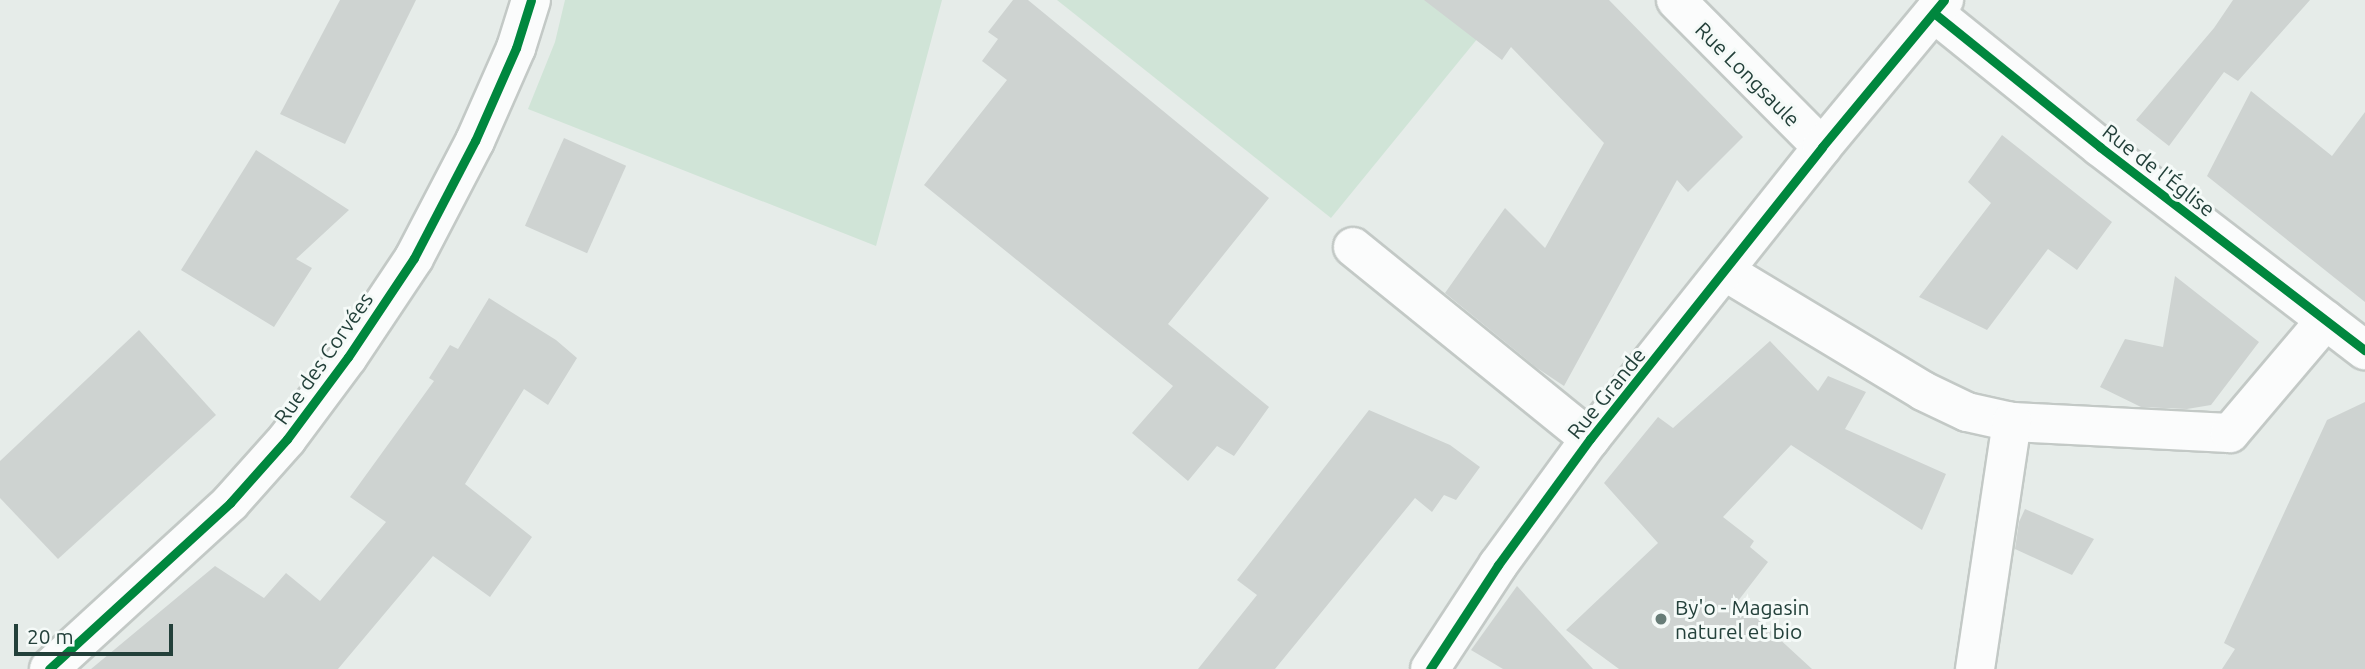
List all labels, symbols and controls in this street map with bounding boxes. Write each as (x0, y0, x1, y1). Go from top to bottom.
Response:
street label: Rue Longsaule (1690, 16, 1806, 132)
street label: Rue de l'Église (2098, 118, 2220, 222)
street label: Rue des Corvées (268, 287, 378, 429)
street label: Rue Grande (1562, 342, 1650, 444)
place label: By'o - Magasin naturel et bio (1675, 594, 1810, 644)
scale bar (18, 610, 177, 654)
marker: By'o - Magasin naturel et bio (1653, 611, 1669, 627)
text: 20 m (27, 624, 74, 648)

